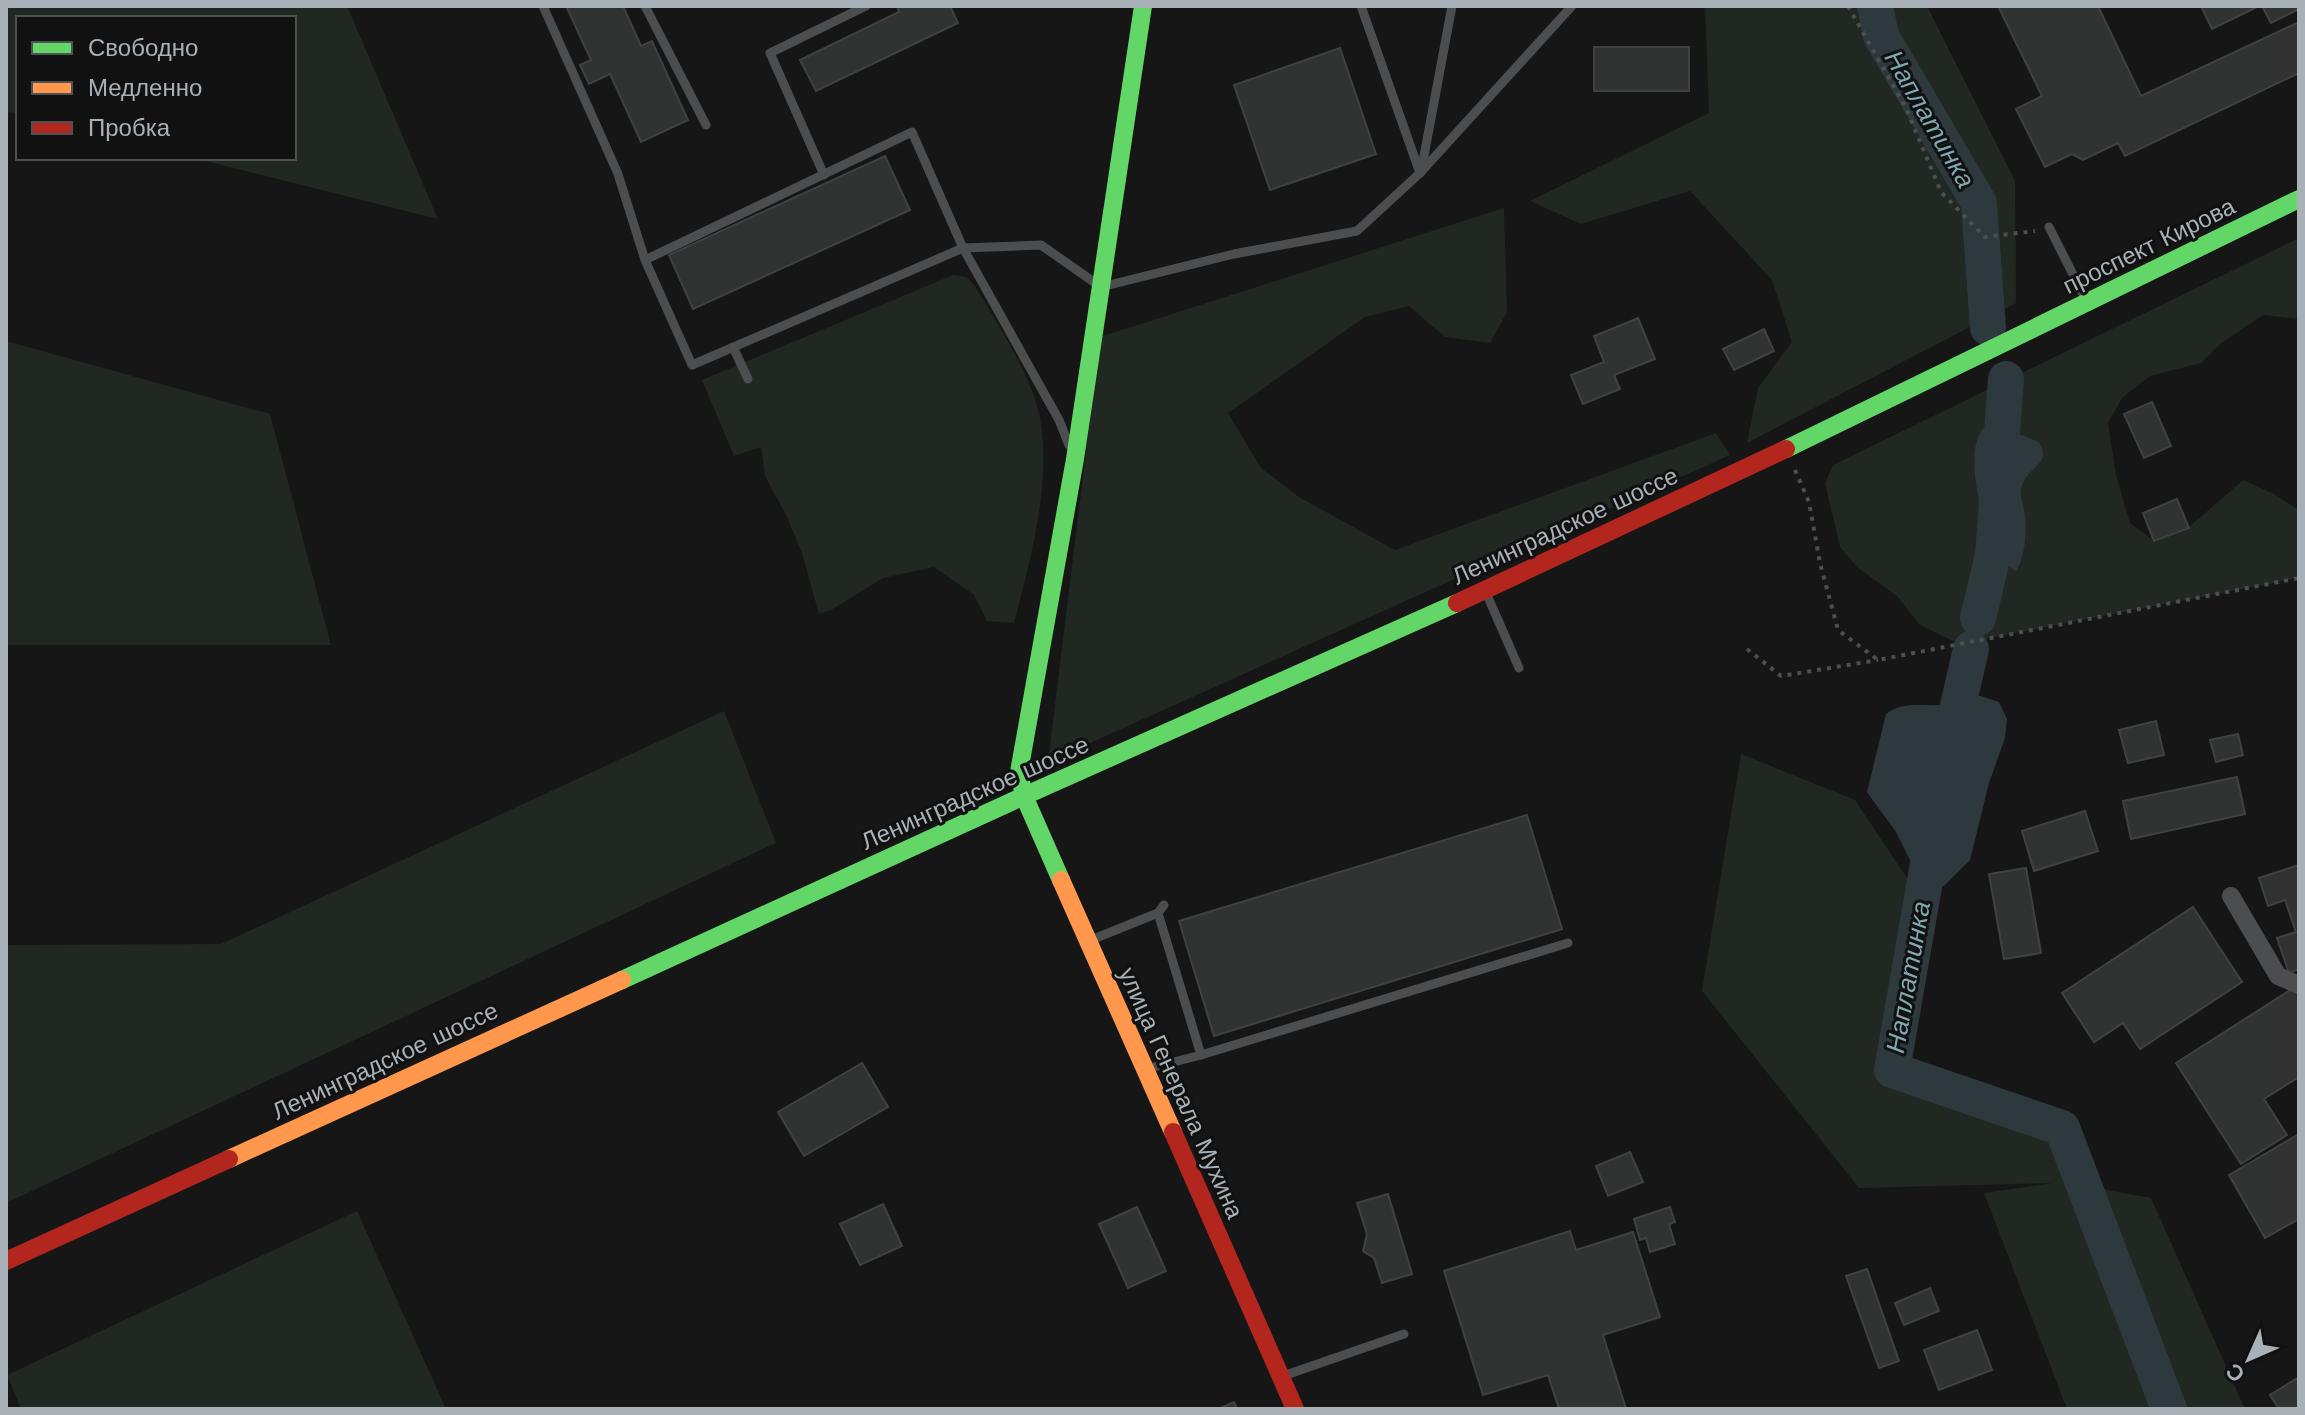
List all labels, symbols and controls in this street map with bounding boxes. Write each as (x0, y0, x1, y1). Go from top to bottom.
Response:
legend (16, 16, 296, 160)
text: Свободно (88, 34, 198, 62)
water label: Наплатинка (1879, 45, 1981, 193)
text: Медленно (88, 74, 202, 102)
text: Пробка (88, 114, 171, 142)
street label: проспект Кирова (2058, 192, 2240, 300)
street label: Ленинградское шоссе (1448, 461, 1682, 591)
street label: Ленинградское шоссе (857, 730, 1093, 856)
water label: Наплатинка (1880, 899, 1936, 1055)
street label: улица Генерала Мухина (1113, 963, 1249, 1224)
street label: Ленинградское шоссе (268, 996, 502, 1126)
north arrow (2209, 1319, 2289, 1399)
text: С (2221, 1358, 2250, 1387)

